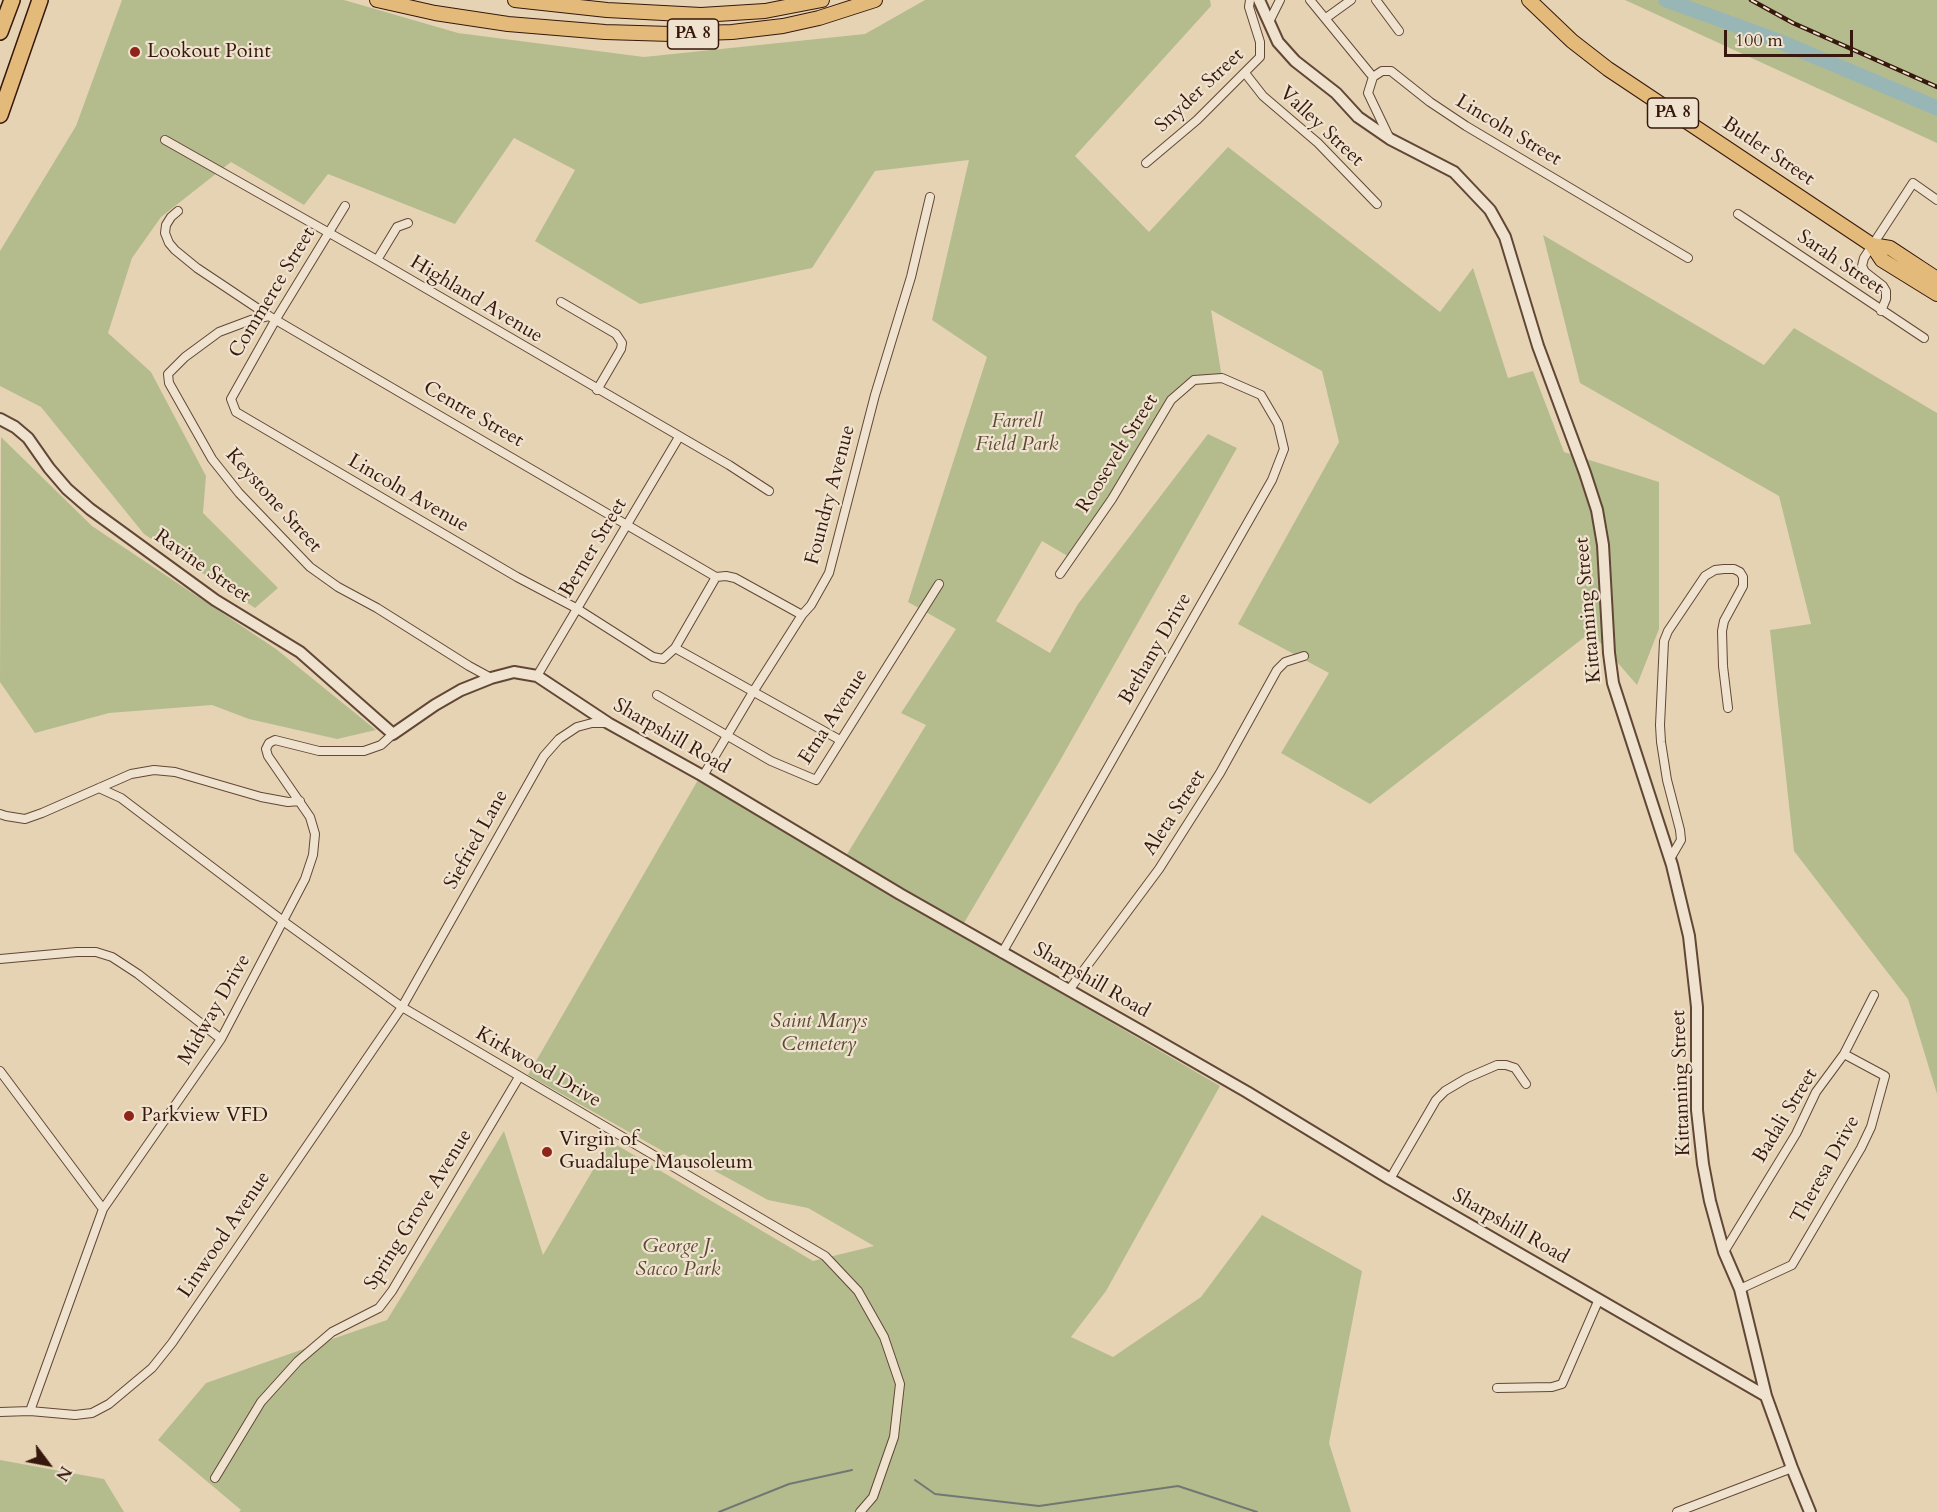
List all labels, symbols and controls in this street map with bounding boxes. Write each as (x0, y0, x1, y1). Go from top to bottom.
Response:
scale bar (1727, 18, 1856, 56)
road number: PA 8 (668, 19, 718, 49)
text: 100 m (1735, 28, 1783, 53)
place label: Lookout Point (147, 40, 271, 64)
street label: Snyder Street (1151, 44, 1249, 138)
marker: Lookout Point (128, 45, 142, 59)
street label: Valley Street (1274, 82, 1368, 172)
street label: Lincoln Street (1451, 90, 1565, 172)
road number: PA 8 (1648, 98, 1698, 128)
street label: Butler Street (1717, 112, 1819, 192)
street label: Commerce Street (225, 223, 321, 363)
street label: Sarah Street (1792, 225, 1888, 301)
street label: Highland Avenue (405, 251, 547, 349)
street label: Centre Street (419, 377, 527, 453)
street label: Roosevelt Street (1072, 390, 1164, 518)
park label: Farrell Field Park (976, 410, 1058, 457)
street label: Foundry Avenue (801, 423, 861, 567)
street label: Keystone Street (220, 444, 326, 558)
street label: Lincoln Avenue (343, 450, 473, 538)
street label: Berner Street (555, 494, 633, 602)
street label: Ravine Street (149, 525, 255, 609)
street label: Kittanning Street (1571, 536, 1607, 684)
street label: Bethany Drive (1115, 589, 1197, 709)
street label: Etna Avenue (794, 665, 874, 769)
street label: Sharpshill Road (609, 694, 733, 780)
street label: Aleta Street (1139, 766, 1211, 860)
street label: Siefried Lane (440, 786, 514, 894)
street label: Sharpshill Road (1029, 938, 1153, 1024)
street label: Midway Drive (174, 950, 256, 1070)
park label: Saint Marys Cemetery (771, 1010, 867, 1057)
street label: Kittanning Street (1667, 1010, 1697, 1156)
street label: Kirkwood Drive (471, 1022, 605, 1114)
street label: Badali Street (1748, 1065, 1824, 1167)
place label: Parkview VFD (141, 1104, 268, 1128)
marker: Parkview VFD (122, 1109, 136, 1123)
street label: Theresa Drive (1786, 1112, 1866, 1228)
street label: Spring Grove Avenue (360, 1125, 478, 1295)
place label: Virgin of Guadalupe Mausoleum (559, 1128, 753, 1175)
marker: Virgin of Guadalupe Mausoleum (540, 1145, 554, 1159)
street label: Linwood Avenue (174, 1167, 276, 1303)
street label: Sharpshill Road (1448, 1184, 1572, 1270)
park label: George J. Sacco Park (636, 1235, 720, 1282)
north arrow (18, 1434, 78, 1494)
text: N (50, 1462, 76, 1485)

